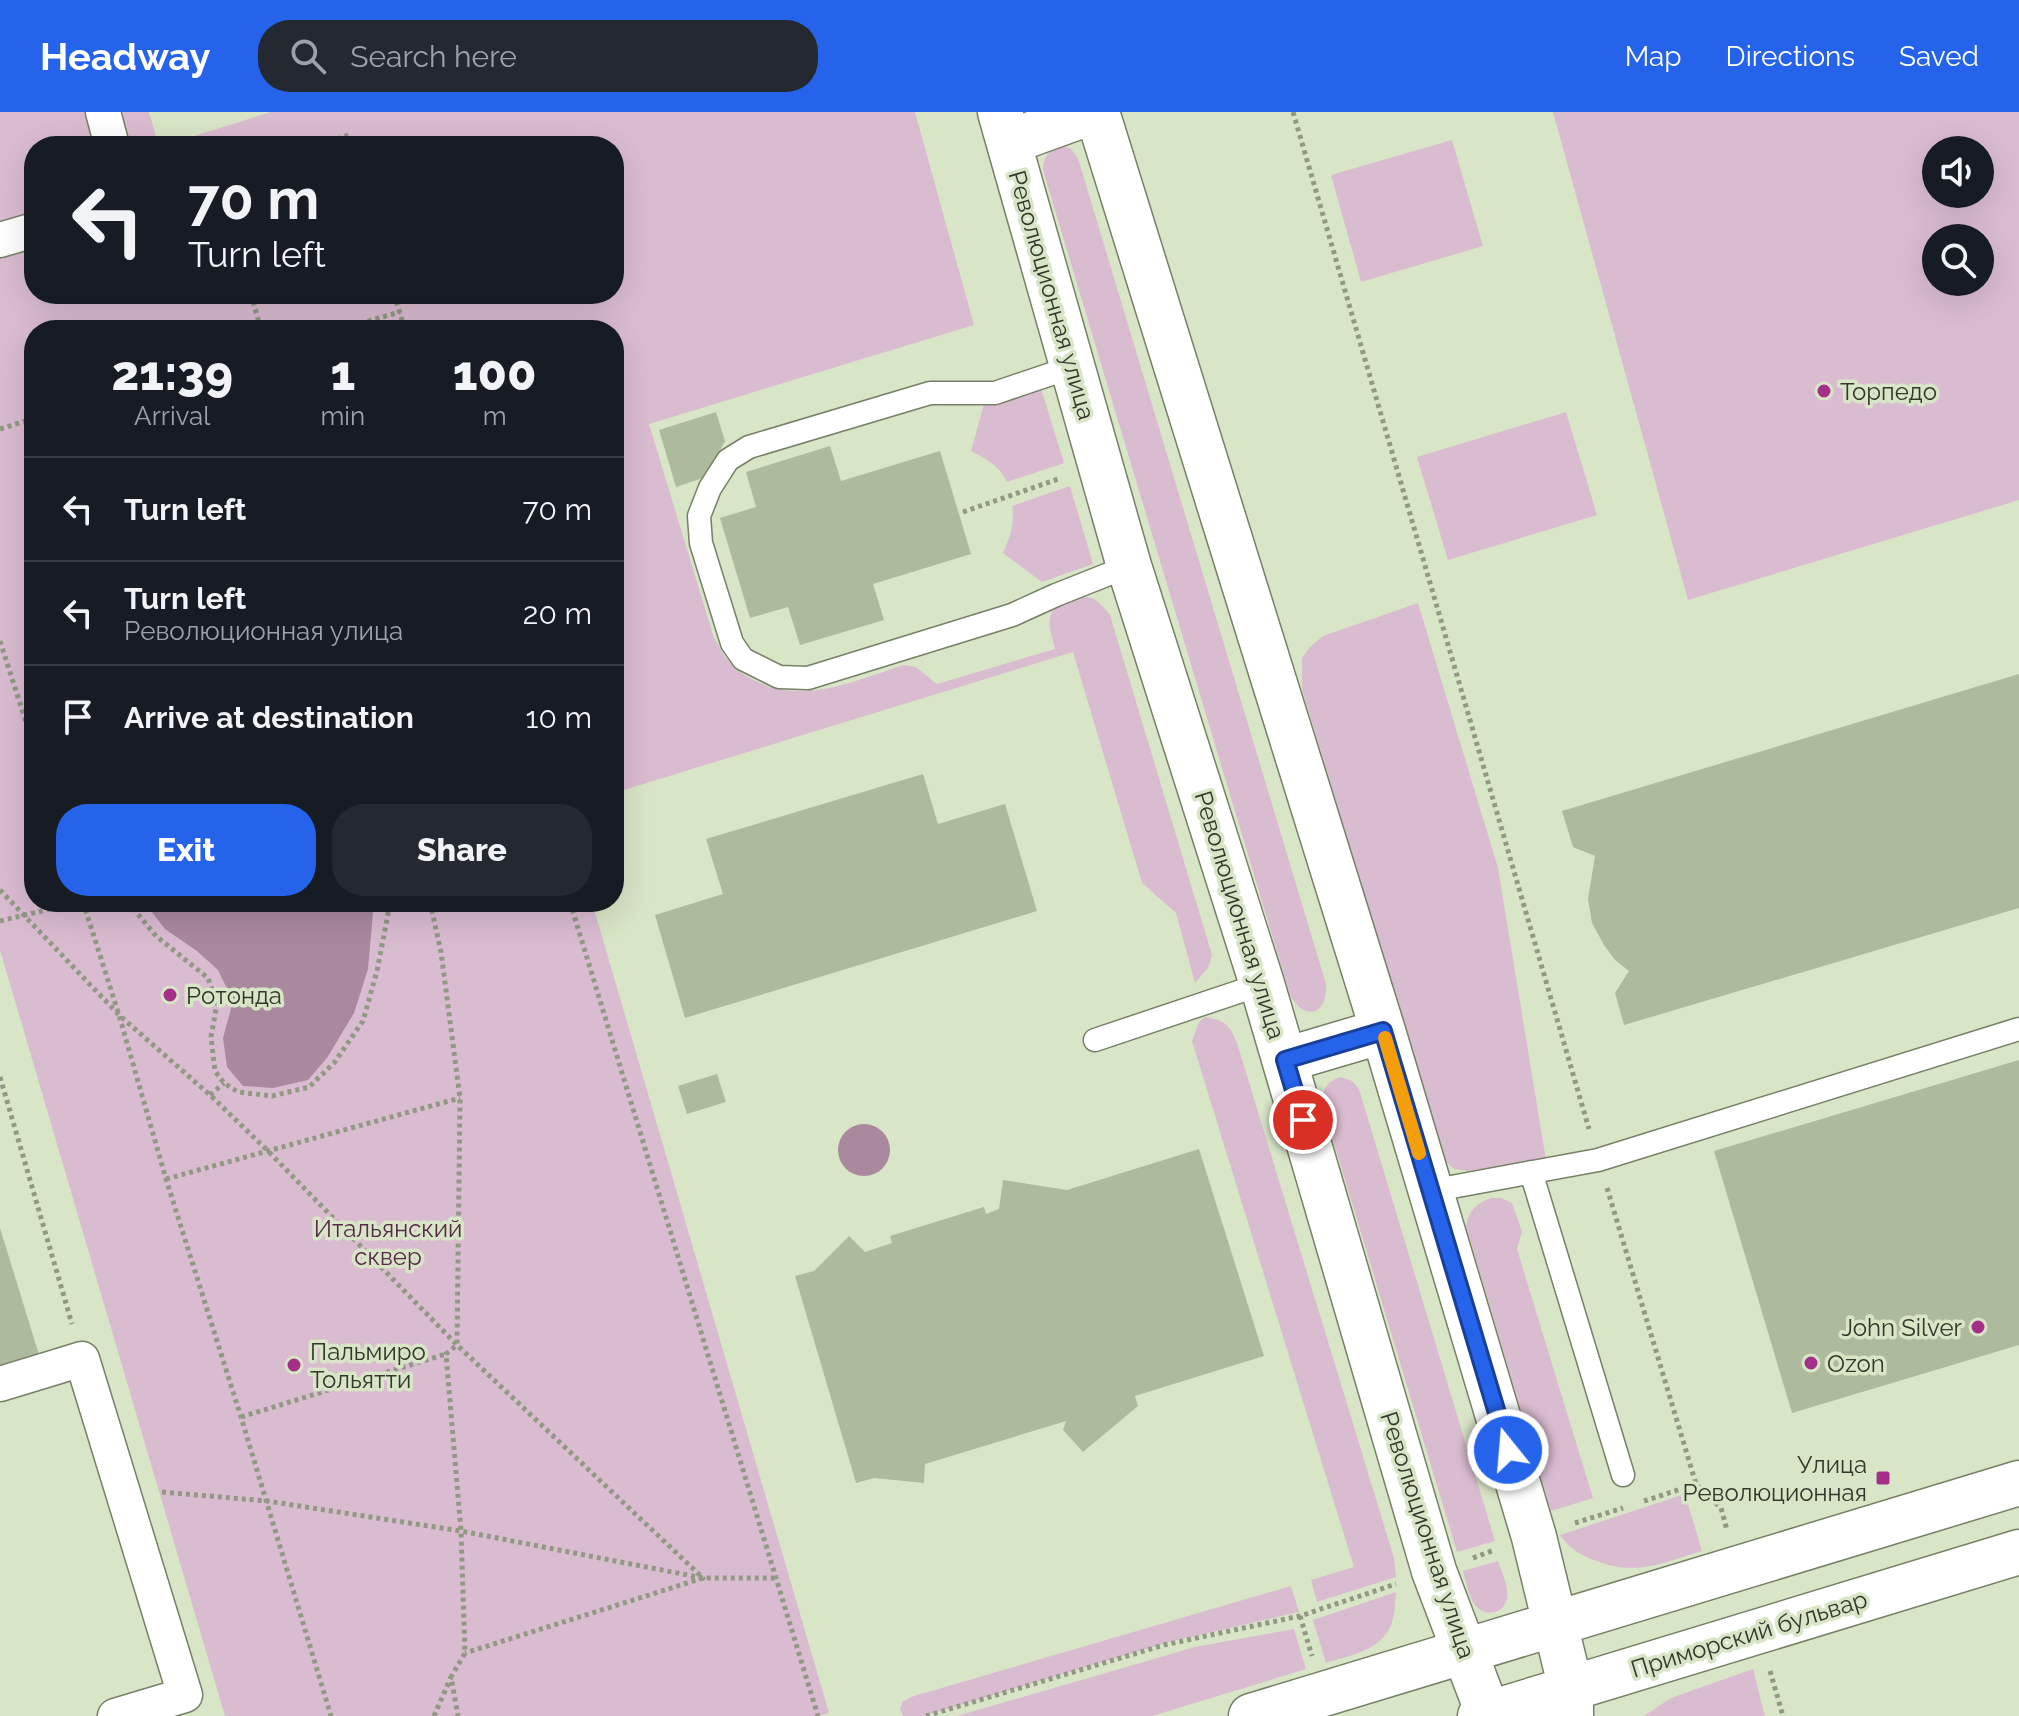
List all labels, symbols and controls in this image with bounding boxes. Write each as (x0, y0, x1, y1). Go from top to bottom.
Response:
search box (258, 20, 818, 92)
text: Headway (40, 34, 210, 79)
icon: search (286, 34, 330, 78)
text: Search here (350, 39, 517, 74)
text: Map (1625, 40, 1682, 73)
text: Directions (1726, 40, 1855, 73)
text: Saved (1899, 40, 1979, 73)
map controls (1922, 136, 1994, 296)
button: sound (1922, 136, 1994, 208)
text: 70 m (188, 166, 319, 232)
street label: Революционная улица (1003, 167, 1101, 423)
icon: left (56, 168, 160, 272)
button: search (1922, 224, 1994, 296)
text: Turn left (188, 233, 326, 275)
text: 21:39 (112, 345, 233, 401)
text: 1 (330, 345, 355, 401)
text: 100 (453, 345, 537, 401)
place label: Торпедо (1840, 377, 1937, 406)
marker: Торпедо (1815, 382, 1833, 400)
text: Arrival (134, 401, 210, 431)
text: min (320, 401, 365, 431)
text: m (483, 401, 507, 431)
icon: left (56, 487, 100, 531)
text: Turn left (124, 492, 246, 527)
text: 70 m (522, 492, 592, 527)
text: Turn left (124, 581, 246, 616)
icon: left (56, 591, 100, 635)
text: 20 m (523, 596, 592, 631)
text: Революционная улица (124, 616, 403, 646)
icon: arrive (56, 695, 100, 739)
text: Arrive at destination (124, 700, 414, 735)
text: 10 m (526, 700, 592, 735)
street label: Революционная улица (1188, 788, 1292, 1042)
button: Exit (56, 804, 316, 896)
button: Share (332, 804, 592, 896)
place label: Ротонда (186, 981, 282, 1010)
marker: Ротонда (161, 986, 179, 1004)
pin (1269, 1086, 1337, 1154)
icon: arrive (1281, 1098, 1325, 1142)
park label: Итальянский сквер (314, 1214, 462, 1271)
place label: John Silver (1841, 1313, 1963, 1342)
marker: John Silver (1969, 1318, 1987, 1336)
place label: Пальмиро Тольятти (310, 1337, 426, 1394)
place label: Ozon (1827, 1349, 1885, 1378)
marker: Ozon (1802, 1354, 1820, 1372)
marker: Пальмиро Тольятти (285, 1356, 303, 1374)
street label: Революционная улица (1374, 1408, 1482, 1662)
position arrow (1466, 1408, 1550, 1492)
place label: Улица Революционная (1683, 1450, 1867, 1507)
marker: Улица Революционная (1874, 1469, 1892, 1487)
street label: Приморский бульвар (1627, 1584, 1871, 1684)

